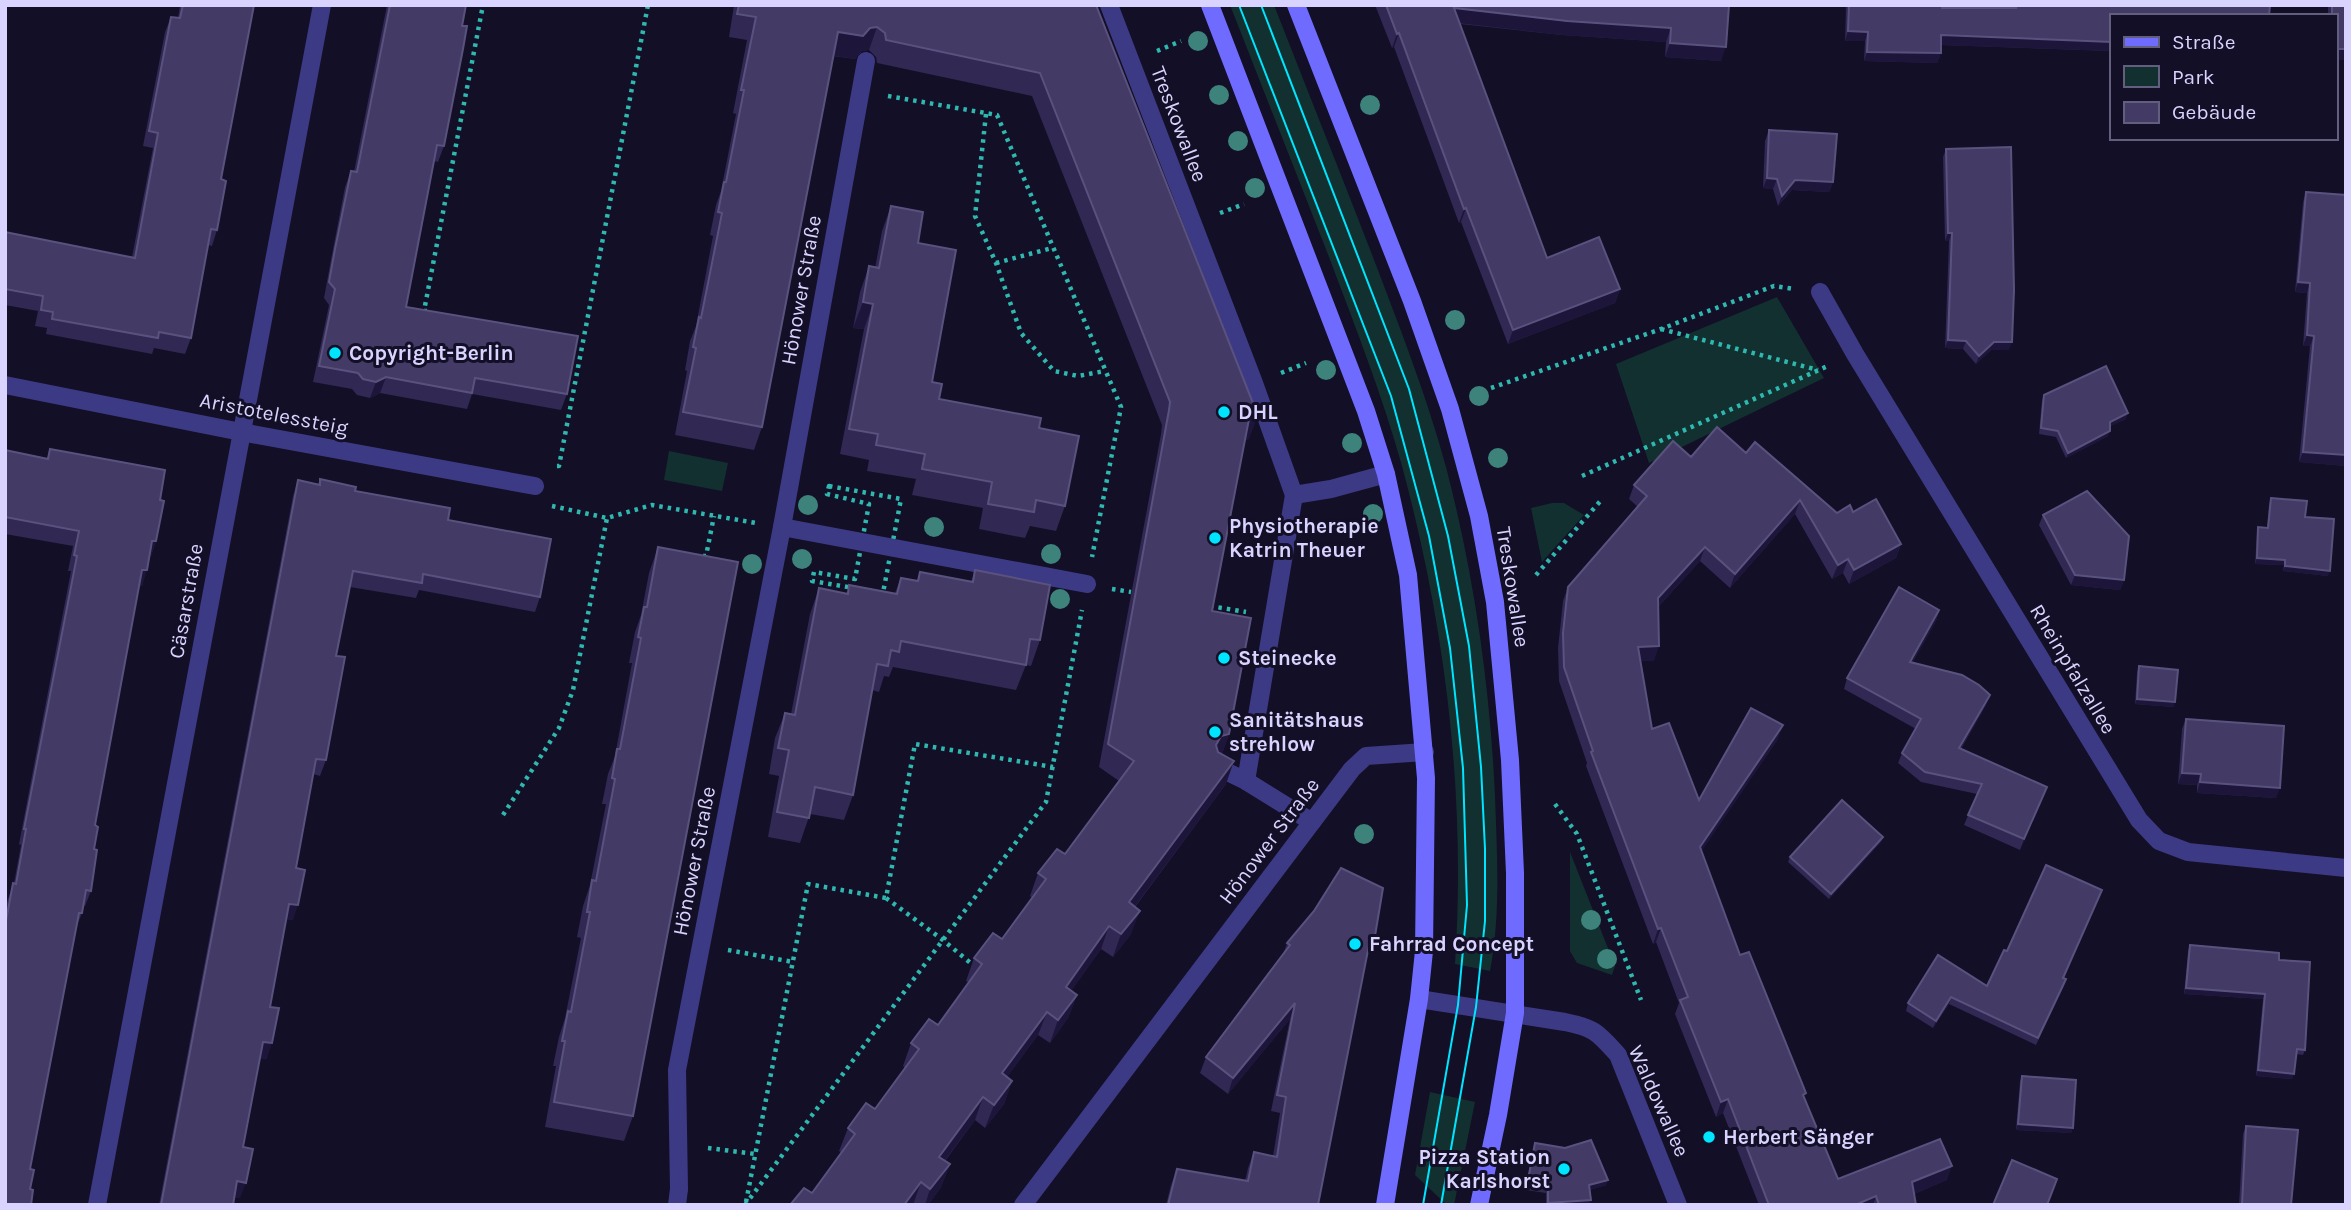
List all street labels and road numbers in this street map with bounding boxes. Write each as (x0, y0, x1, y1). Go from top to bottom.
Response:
street label: Treskowallee (1146, 63, 1212, 185)
street label: Hönower Straße (776, 213, 826, 367)
street label: Aristotelessteig (198, 388, 350, 440)
street label: Treskowallee (1492, 525, 1534, 649)
street label: Cäsarstraße (164, 542, 208, 660)
street label: Rheinpfalzallee (2025, 600, 2121, 738)
street label: Hönower Straße (1214, 773, 1324, 909)
street label: Hönower Straße (668, 784, 720, 938)
street label: Waldowallee (1624, 1041, 1694, 1161)

